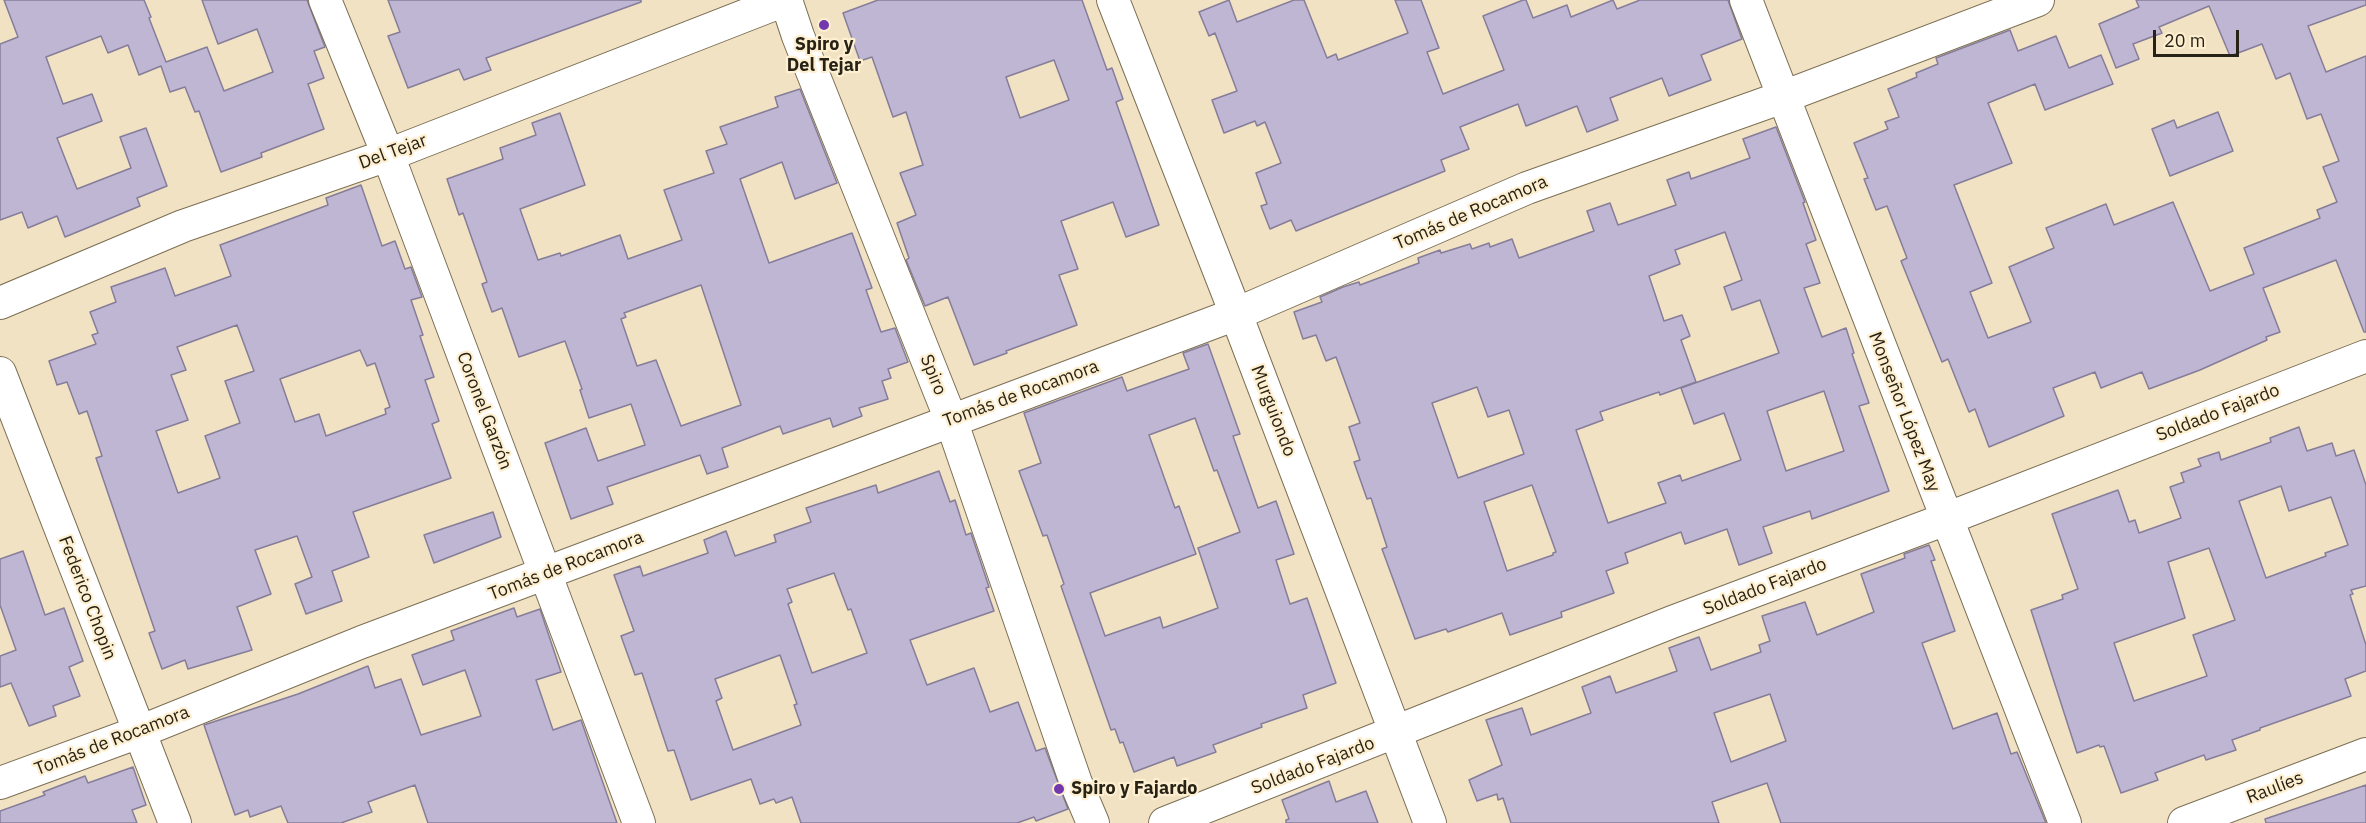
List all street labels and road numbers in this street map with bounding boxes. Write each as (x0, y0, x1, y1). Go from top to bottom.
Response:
street label: Del Tejar (356, 130, 430, 174)
street label: Tomás de Rocamora (1391, 171, 1551, 255)
street label: Monseñor López May (1864, 329, 1944, 495)
street label: Coronel Garzón (452, 349, 516, 473)
street label: Spiro (915, 351, 951, 399)
street label: Tomás de Rocamora (940, 356, 1102, 432)
street label: Murguiondo (1246, 362, 1300, 460)
street label: Soldado Fajardo (2153, 380, 2283, 446)
street label: Tomás de Rocamora (486, 527, 646, 605)
street label: Federico Chopin (53, 533, 121, 663)
street label: Soldado Fajardo (1700, 554, 1830, 620)
street label: Tomás de Rocamora (32, 702, 192, 780)
street label: Soldado Fajardo (1248, 733, 1378, 799)
street label: Raulíes (2243, 767, 2307, 809)

